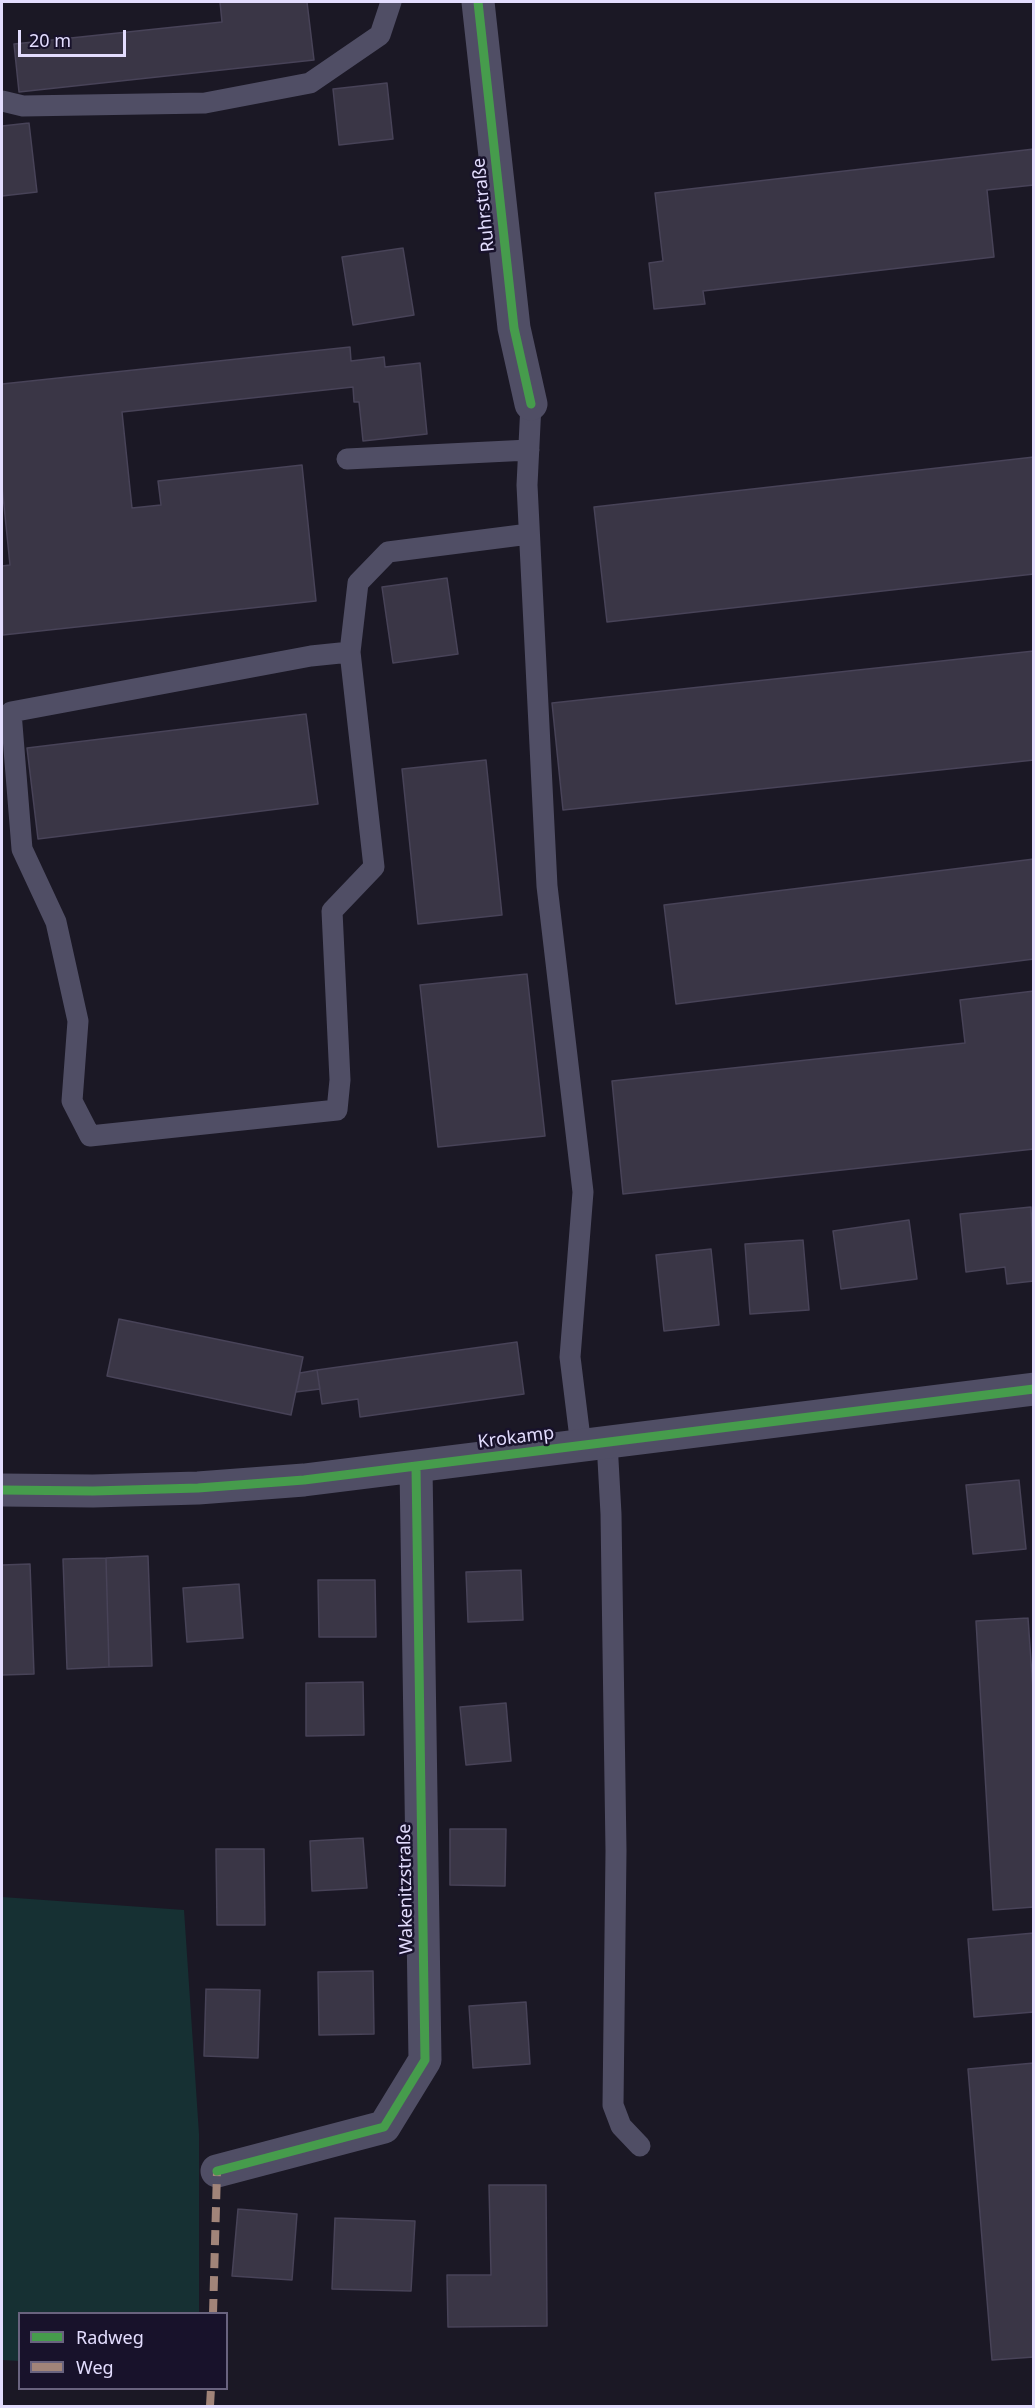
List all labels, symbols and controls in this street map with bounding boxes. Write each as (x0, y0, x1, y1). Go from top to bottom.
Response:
scale bar (21, 18, 129, 56)
text: 20 m (29, 28, 71, 52)
street label: Ruhrstraße (468, 157, 500, 253)
street label: Krokamp (477, 1423, 555, 1453)
street label: Wakenitzstraße (394, 1823, 418, 1955)
legend (18, 2312, 228, 2390)
text: Radweg (76, 2325, 144, 2349)
text: Weg (76, 2355, 114, 2379)

